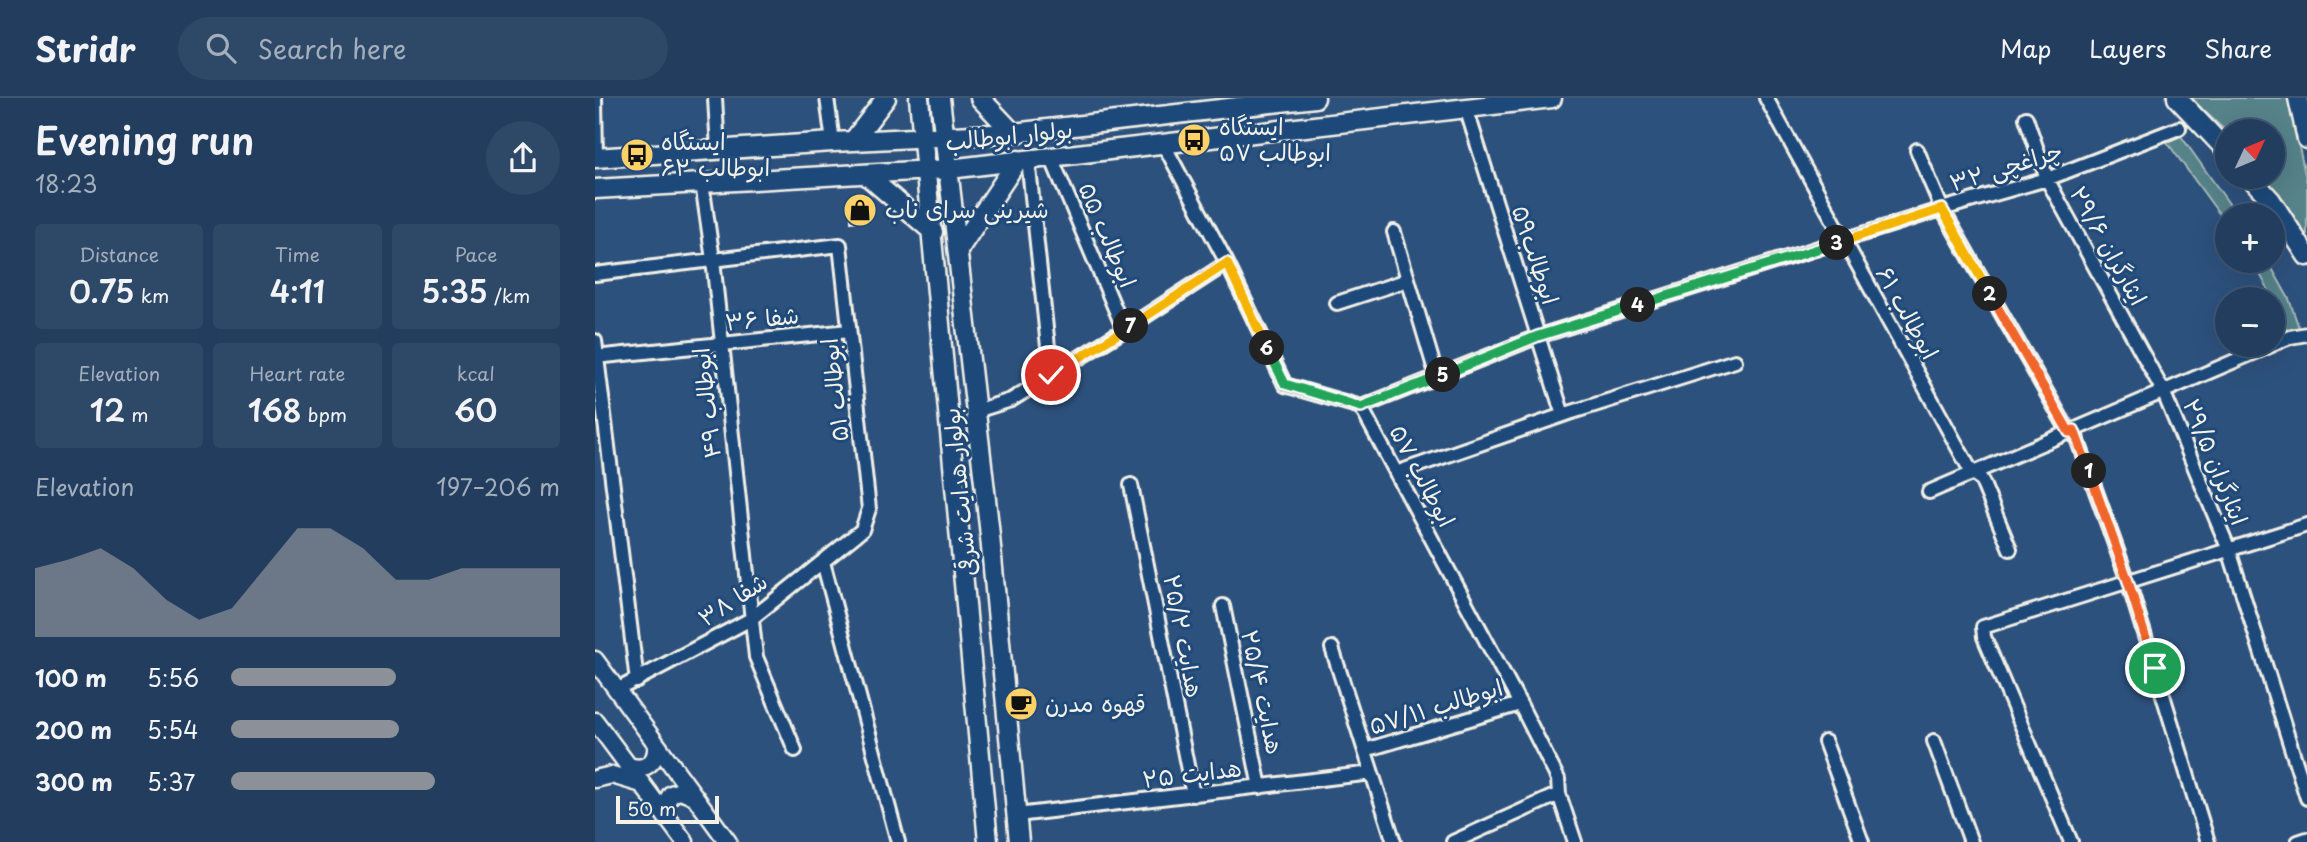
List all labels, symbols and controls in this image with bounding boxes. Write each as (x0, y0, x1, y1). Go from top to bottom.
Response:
search box (178, 17, 668, 80)
text: Stridr (35, 23, 136, 73)
icon: search (202, 29, 240, 67)
text: Search here (258, 29, 406, 68)
text: Map (2000, 30, 2051, 66)
text: Layers (2089, 30, 2166, 66)
text: Share (2204, 30, 2272, 66)
place label: ایستگاه ابوطالب ۵۷ (1219, 108, 1331, 169)
street label: بولوار ابوطالب (943, 110, 1074, 159)
text: Evening run (35, 111, 254, 168)
north arrow (2215, 119, 2285, 189)
map controls (2215, 119, 2285, 357)
button: share (486, 121, 560, 195)
bus stop icon: ایستگاه ابوطالب ۵۷ (1175, 121, 1213, 159)
place label: ایستگاه ابوطالب ۶۲ (661, 123, 770, 184)
street label: چراغچی ۳۲ (1945, 132, 2066, 199)
bus stop icon: ایستگاه ابوطالب ۶۲ (618, 136, 656, 174)
text: 18:23 (35, 166, 97, 201)
street label: ابوطالب ۵۵ (1071, 176, 1146, 292)
street label: ایثارگران ۲۹/۶ (2062, 179, 2157, 311)
shop icon: شیرینی سرای ناب (841, 191, 879, 229)
place label: شیرینی سرای ناب (885, 191, 1049, 226)
street label: ابوطالب۵۹ (1504, 200, 1569, 309)
button: + (2215, 203, 2285, 273)
pin: 3 (1819, 226, 1855, 260)
text: 3 (1830, 228, 1843, 256)
text: Distance (79, 240, 159, 268)
text: Time (275, 240, 320, 268)
text: Pace (454, 240, 497, 268)
street label: ابوطالب ۶۱ (1868, 259, 1948, 365)
text: 0.75 (69, 268, 135, 313)
text: 4:11 (270, 268, 325, 313)
text: 5:35 (421, 268, 488, 313)
pin: 2 (1973, 276, 2007, 312)
text: 2 (1983, 279, 1996, 307)
text: km (135, 281, 169, 309)
text: /km (488, 281, 530, 309)
button: − (2215, 287, 2285, 357)
pin: 4 (1621, 288, 1655, 322)
text: 4 (1631, 290, 1644, 318)
street label: شفا ۳۶ (723, 296, 801, 339)
pin: 7 (1113, 308, 1149, 344)
text: 7 (1125, 311, 1136, 339)
pin: 6 (1249, 330, 1285, 366)
text: 6 (1260, 333, 1273, 361)
street label: ابوطالب ۵۱ (811, 337, 856, 444)
pin (1021, 345, 1081, 405)
street label: ابوطالب ۴۹ (682, 346, 729, 460)
icon: check (1032, 356, 1070, 394)
pin: 5 (1425, 358, 1461, 392)
text: Elevation (78, 359, 160, 387)
text: Heart rate (250, 359, 345, 387)
text: kcal (457, 359, 495, 387)
text: 5 (1436, 360, 1449, 388)
text: 12 (90, 387, 125, 432)
text: 168 (248, 387, 302, 432)
text: 60 (454, 387, 497, 432)
street label: ایثارگران ۲۹/۵ (2175, 393, 2258, 530)
text: m (125, 400, 148, 428)
text: bpm (302, 400, 347, 428)
street label: بولوار هدایت شرقی (932, 406, 985, 578)
street label: ابوطالب ۵۷ (1382, 418, 1465, 533)
pin: 1 (2071, 454, 2107, 488)
text: 1 (2084, 456, 2093, 484)
text: Elevation (35, 469, 134, 504)
text: 197–206 m (436, 469, 560, 504)
street label: شفا ۳۸ (691, 563, 774, 634)
street label: هدایت ۲۵/۲ (1155, 571, 1214, 700)
street label: هدایت ۲۵/۴ (1233, 626, 1294, 757)
pin (2125, 638, 2185, 698)
icon: arrive (2136, 649, 2174, 687)
text: 100 m (35, 660, 107, 695)
text: 5:56 (147, 660, 199, 695)
street label: ابوطالب ۵۷/۱۱ (1364, 669, 1507, 742)
cafe icon: قهوه مدرن (1002, 685, 1040, 723)
place label: قهوه مدرن (1045, 685, 1146, 720)
text: 200 m (35, 712, 112, 747)
text: 5:54 (147, 712, 198, 747)
street label: هدایت ۲۵ (1140, 749, 1243, 796)
text: 300 m (35, 764, 113, 799)
text: 5:37 (147, 764, 195, 799)
scale bar (616, 793, 719, 825)
text: 50 m (627, 794, 676, 822)

